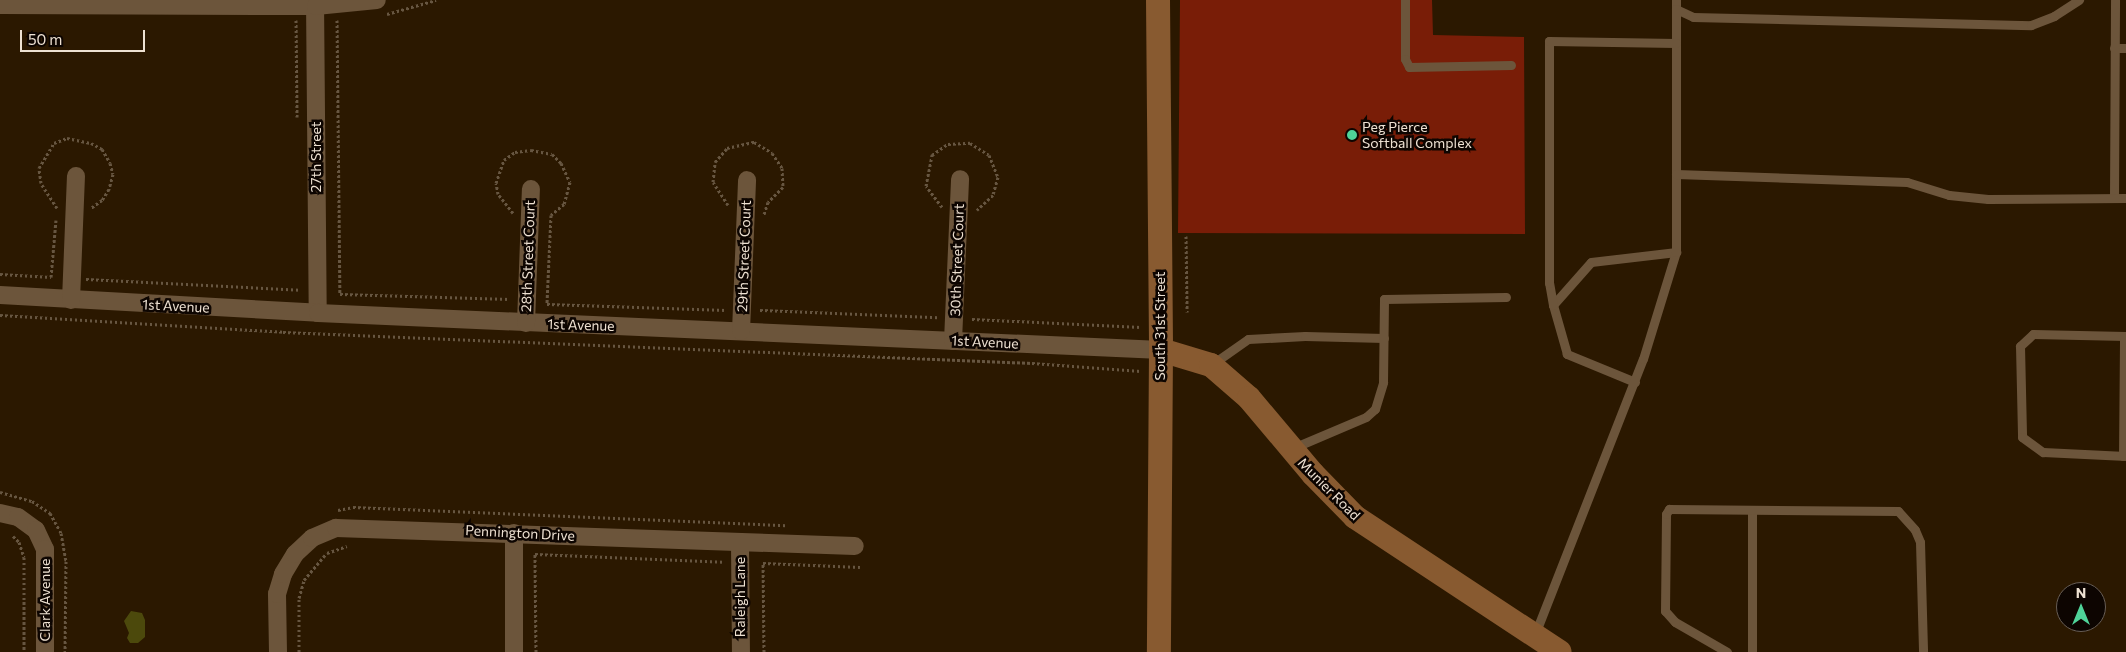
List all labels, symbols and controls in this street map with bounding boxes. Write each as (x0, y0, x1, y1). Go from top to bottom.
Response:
scale bar (22, 20, 148, 52)
text: 50 m (28, 30, 62, 48)
place label: Peg Pierce Softball Complex (1362, 119, 1472, 152)
street label: 27th Street (308, 121, 324, 193)
marker: Peg Pierce Softball Complex (1346, 129, 1358, 141)
street label: 28th Street Court (518, 200, 538, 312)
street label: 29th Street Court (734, 200, 754, 312)
street label: 30th Street Court (947, 203, 967, 317)
street label: South 31st Street (1152, 271, 1168, 381)
street label: 1st Avenue (142, 296, 210, 316)
street label: 1st Avenue (547, 315, 615, 335)
street label: 1st Avenue (951, 332, 1019, 352)
street label: Munier Road (1294, 454, 1364, 524)
street label: Pennington Drive (465, 522, 575, 544)
street label: Raleigh Lane (732, 557, 748, 637)
street label: Clark Avenue (37, 559, 53, 641)
north arrow (2056, 582, 2106, 632)
text: N (2076, 584, 2086, 601)

